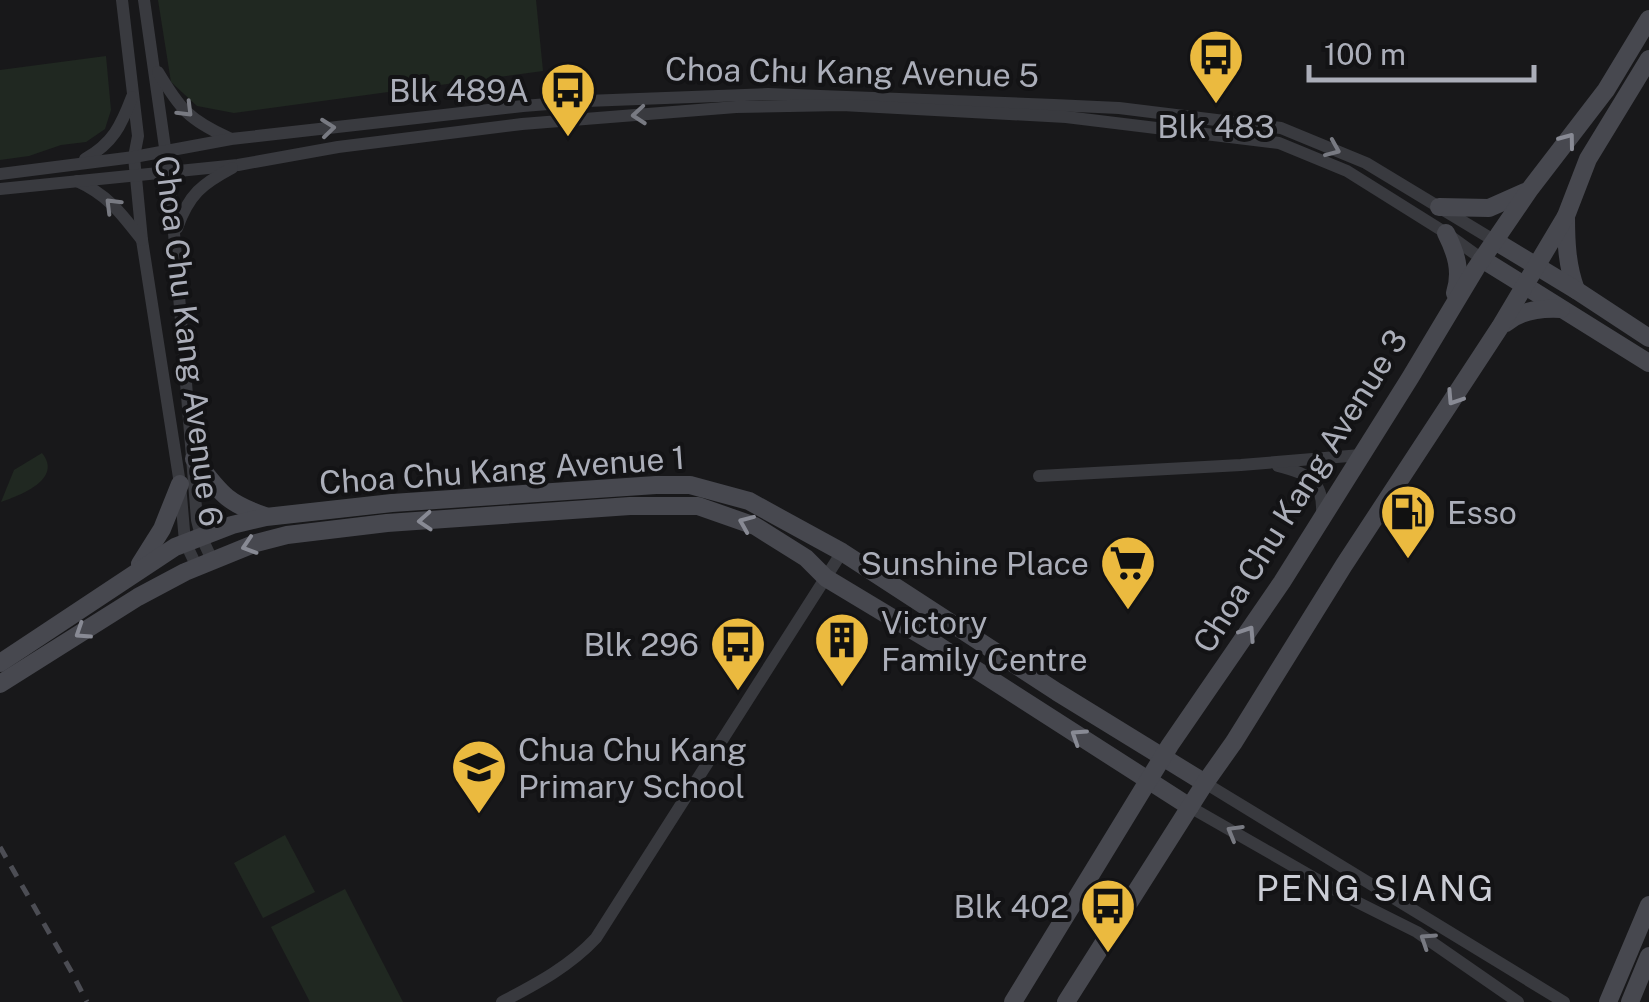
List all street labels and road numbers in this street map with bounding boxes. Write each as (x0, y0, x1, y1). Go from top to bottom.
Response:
street label: Choa Chu Kang Avenue 5 (665, 50, 1039, 94)
street label: Choa Chu Kang Avenue 6 (148, 153, 230, 529)
street label: Choa Chu Kang Avenue 3 (1185, 323, 1415, 659)
street label: Choa Chu Kang Avenue 1 (318, 439, 686, 501)

